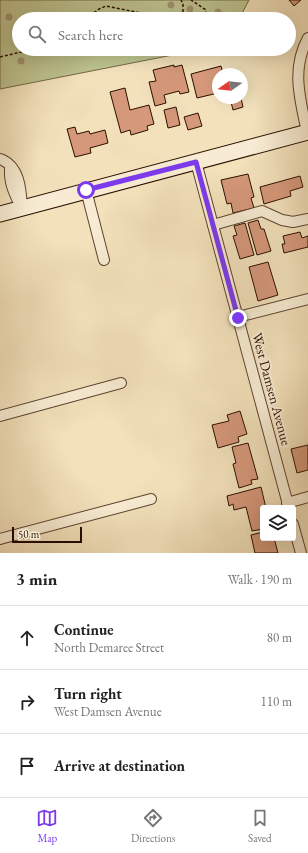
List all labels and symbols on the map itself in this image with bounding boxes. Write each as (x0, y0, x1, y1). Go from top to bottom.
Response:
north arrow (212, 68, 248, 104)
route start (77, 181, 95, 199)
route end (229, 309, 247, 327)
street label: West Damsen Avenue (248, 331, 296, 448)
scale bar (12, 525, 82, 544)

